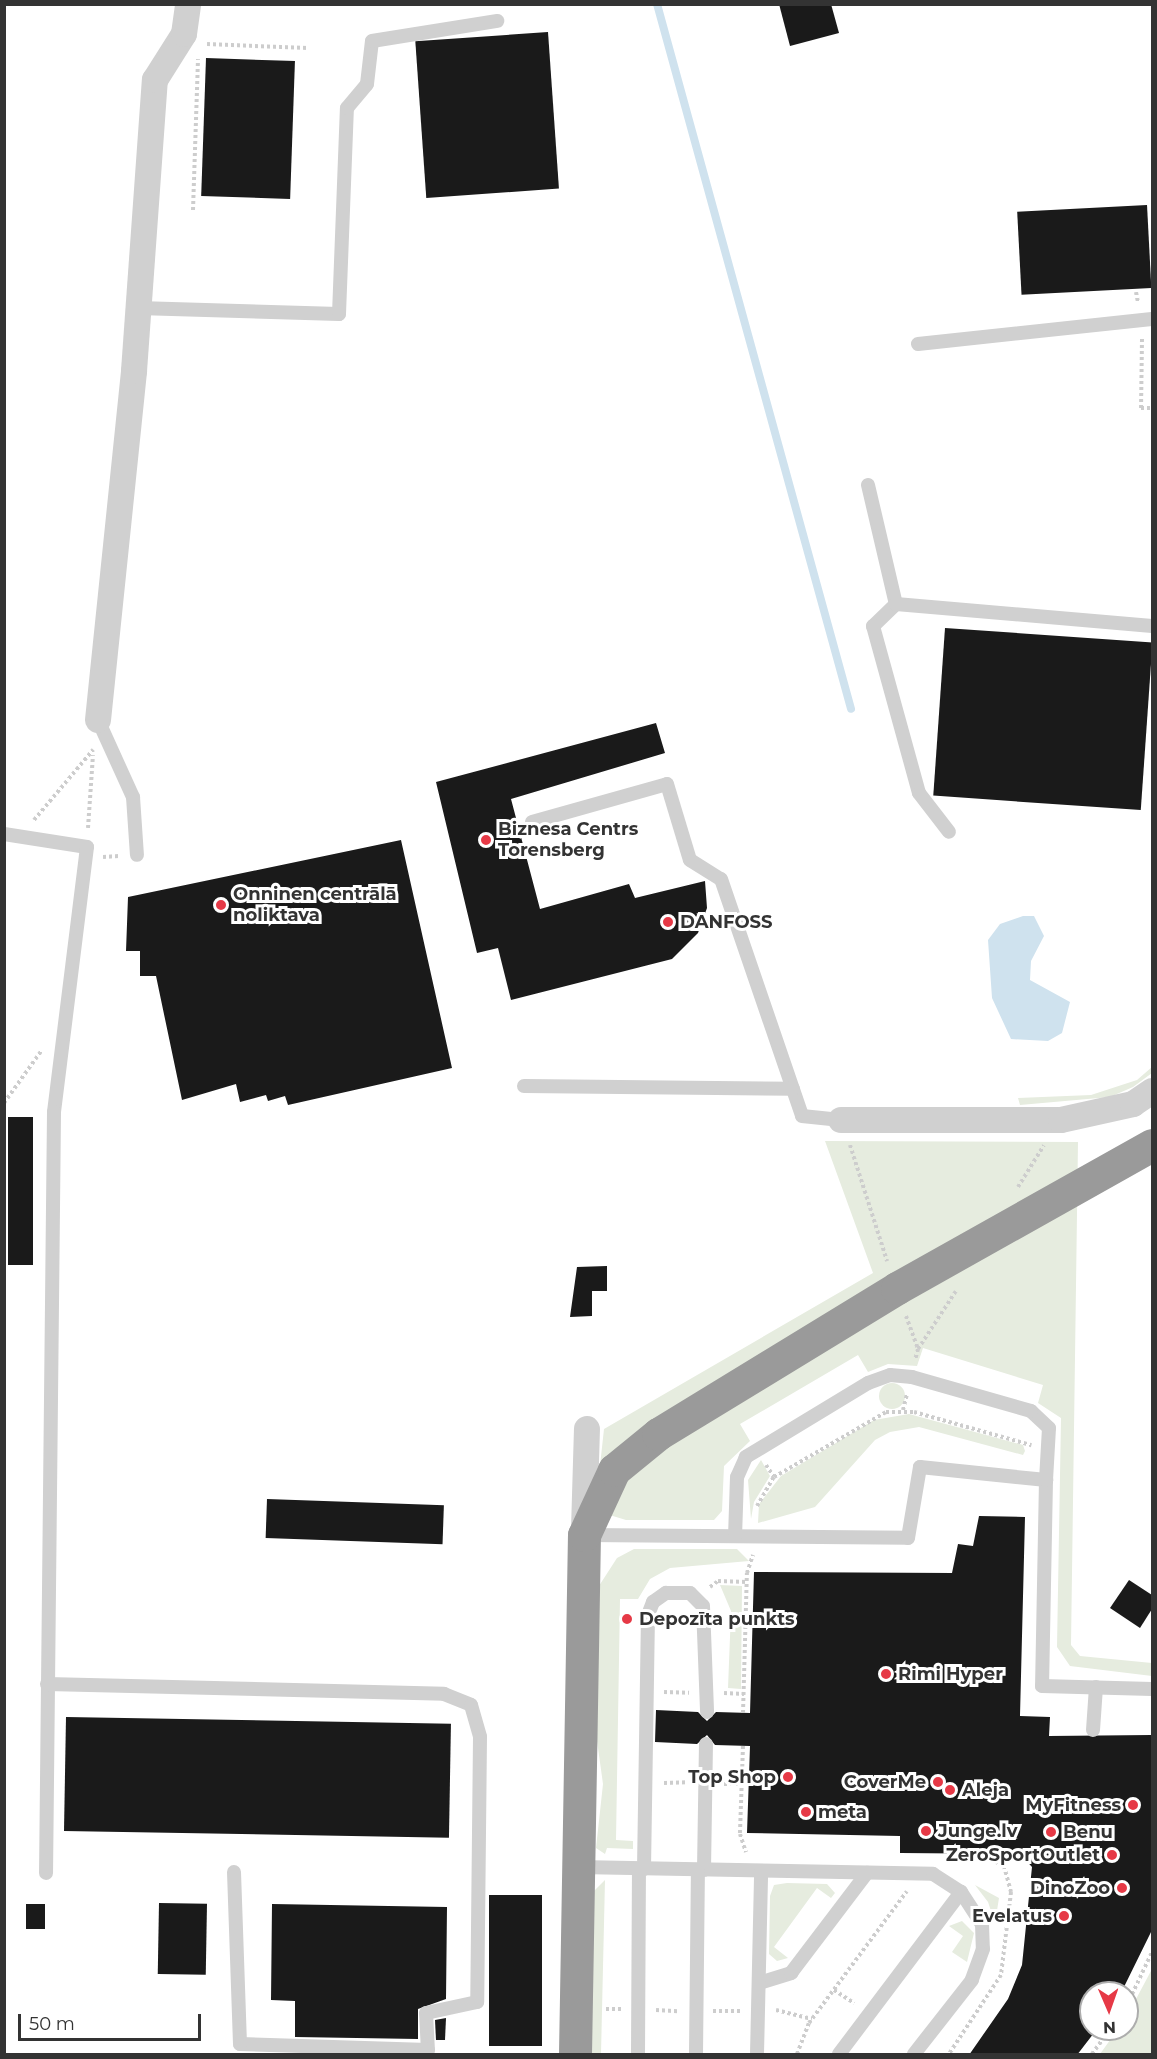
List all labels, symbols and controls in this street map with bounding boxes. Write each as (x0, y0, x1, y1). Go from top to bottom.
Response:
place label: Biznesa Centrs Torensberg (498, 819, 638, 862)
marker: Biznesa Centrs Torensberg (479, 833, 493, 847)
place label: Onninen centrālā noliktava (233, 884, 397, 926)
marker: Onninen centrālā noliktava (214, 898, 228, 912)
place label: DANFOSS (680, 911, 773, 933)
marker: DANFOSS (661, 915, 675, 929)
place label: Depozīta punkts (639, 1608, 795, 1630)
marker: Depozīta punkts (620, 1612, 634, 1626)
place label: Rimi Hyper (898, 1663, 1003, 1685)
marker: Rimi Hyper (879, 1667, 893, 1681)
place label: Top Shop (688, 1766, 776, 1788)
marker: Top Shop (781, 1770, 795, 1784)
place label: CoverMe (844, 1771, 926, 1793)
marker: CoverMe (931, 1775, 945, 1789)
place label: Aleja (962, 1779, 1009, 1801)
marker: Aleja (943, 1783, 957, 1797)
place label: MyFitness (1025, 1794, 1121, 1816)
marker: MyFitness (1126, 1798, 1140, 1812)
place label: meta (818, 1801, 867, 1823)
marker: meta (799, 1805, 813, 1819)
place label: Junge.lv (938, 1820, 1018, 1842)
place label: Benu (1063, 1821, 1113, 1843)
marker: Junge.lv (919, 1824, 933, 1838)
marker: Benu (1044, 1825, 1058, 1839)
place label: ZeroSportOutlet (946, 1844, 1100, 1866)
marker: ZeroSportOutlet (1105, 1848, 1119, 1862)
place label: DinoZoo (1030, 1877, 1110, 1899)
marker: DinoZoo (1115, 1881, 1129, 1895)
place label: Evelatus (972, 1905, 1052, 1927)
marker: Evelatus (1057, 1909, 1071, 1923)
north arrow (1079, 1981, 1139, 2041)
scale bar (21, 2002, 204, 2040)
text: 50 m (29, 2013, 75, 2035)
text: N (1103, 2018, 1116, 2037)

